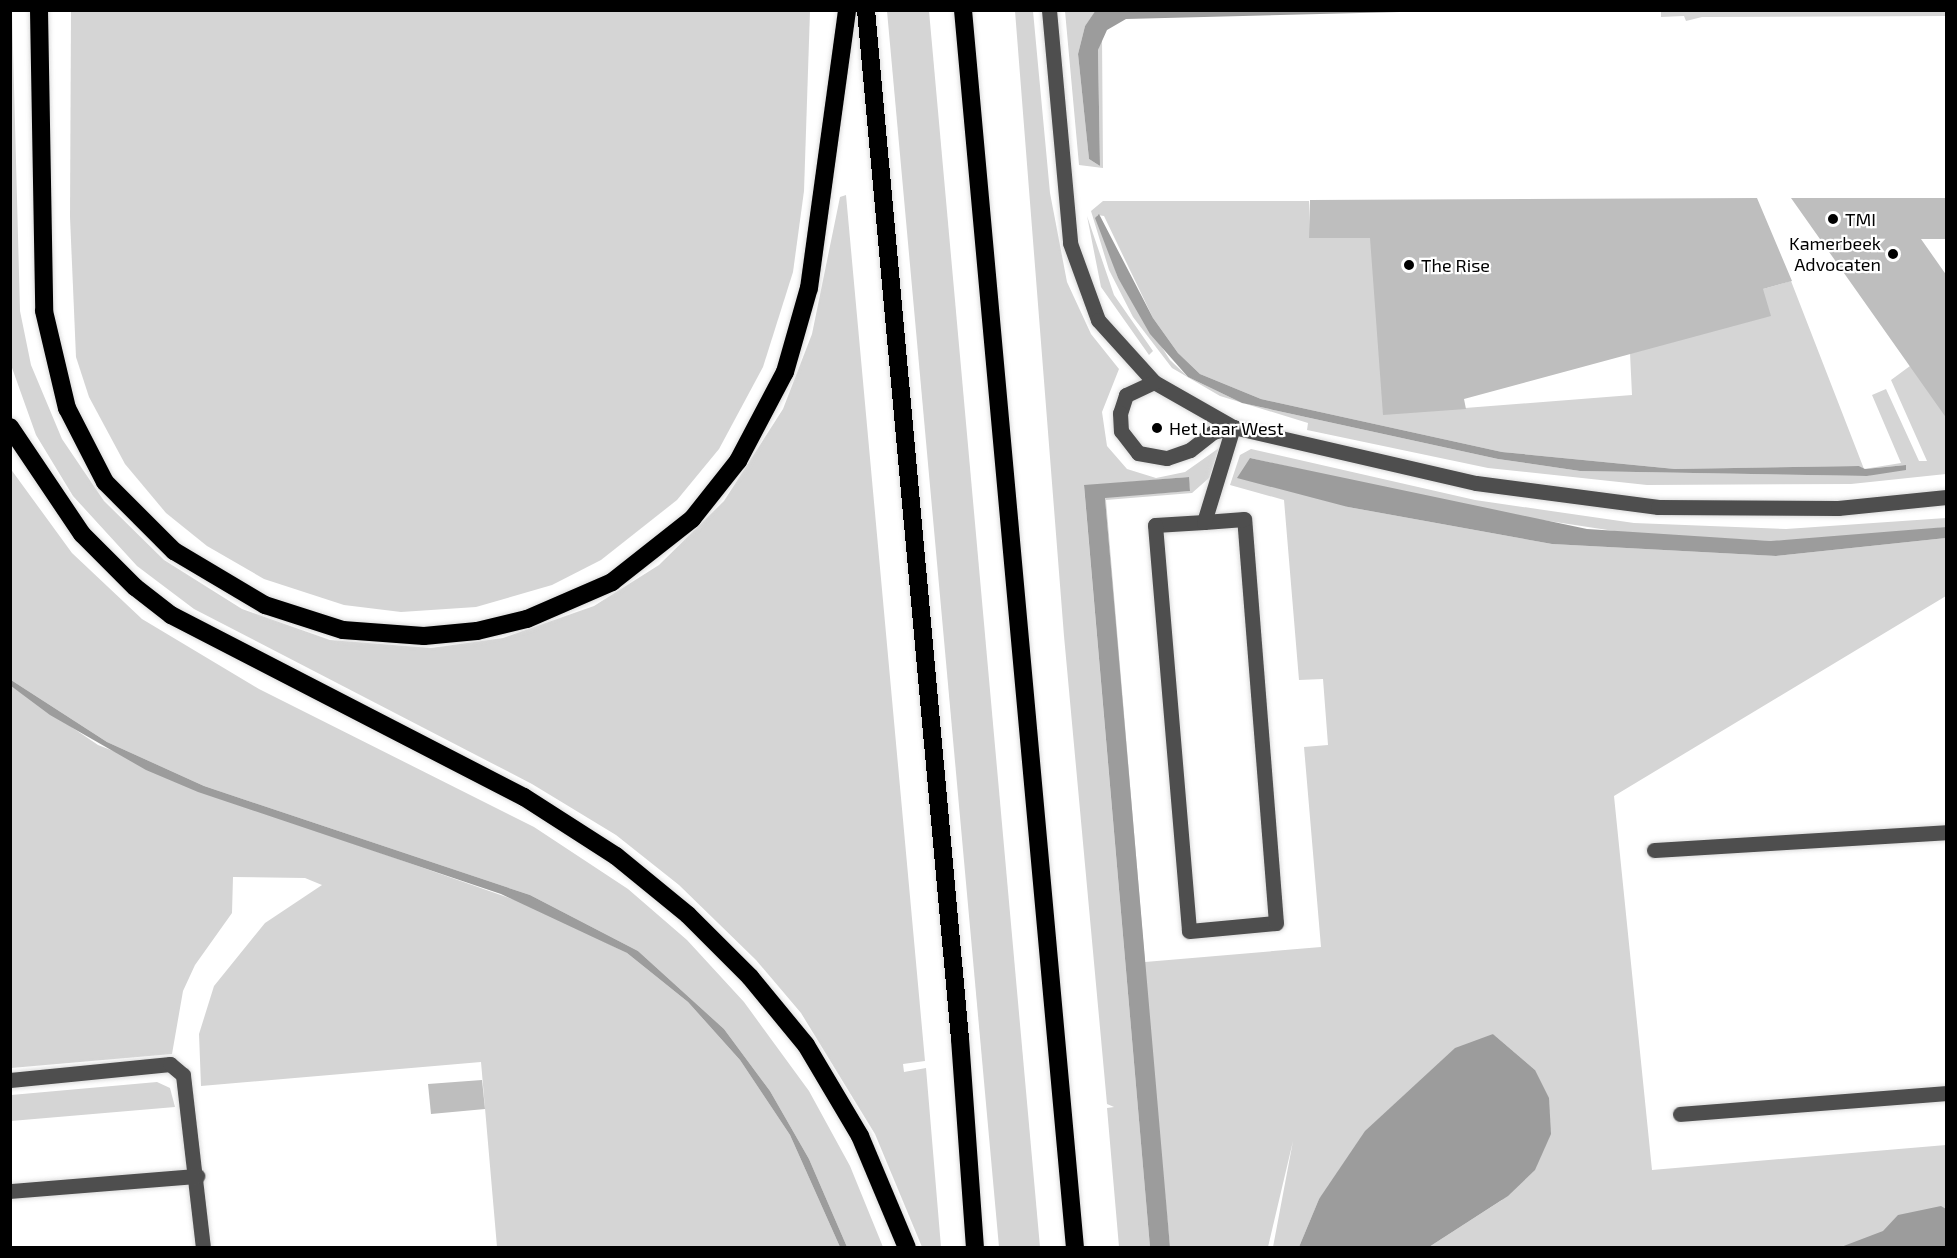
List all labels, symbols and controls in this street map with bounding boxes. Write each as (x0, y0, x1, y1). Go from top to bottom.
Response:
place label: TMI (1845, 208, 1876, 230)
marker: TMI (1826, 212, 1840, 226)
place label: Kamerbeek Advocaten (1789, 233, 1881, 276)
marker: Kamerbeek Advocaten (1886, 247, 1900, 261)
place label: The Rise (1421, 254, 1490, 276)
marker: The Rise (1402, 258, 1416, 272)
place label: Het Laar West (1169, 417, 1284, 439)
marker: Het Laar West (1150, 421, 1164, 435)

